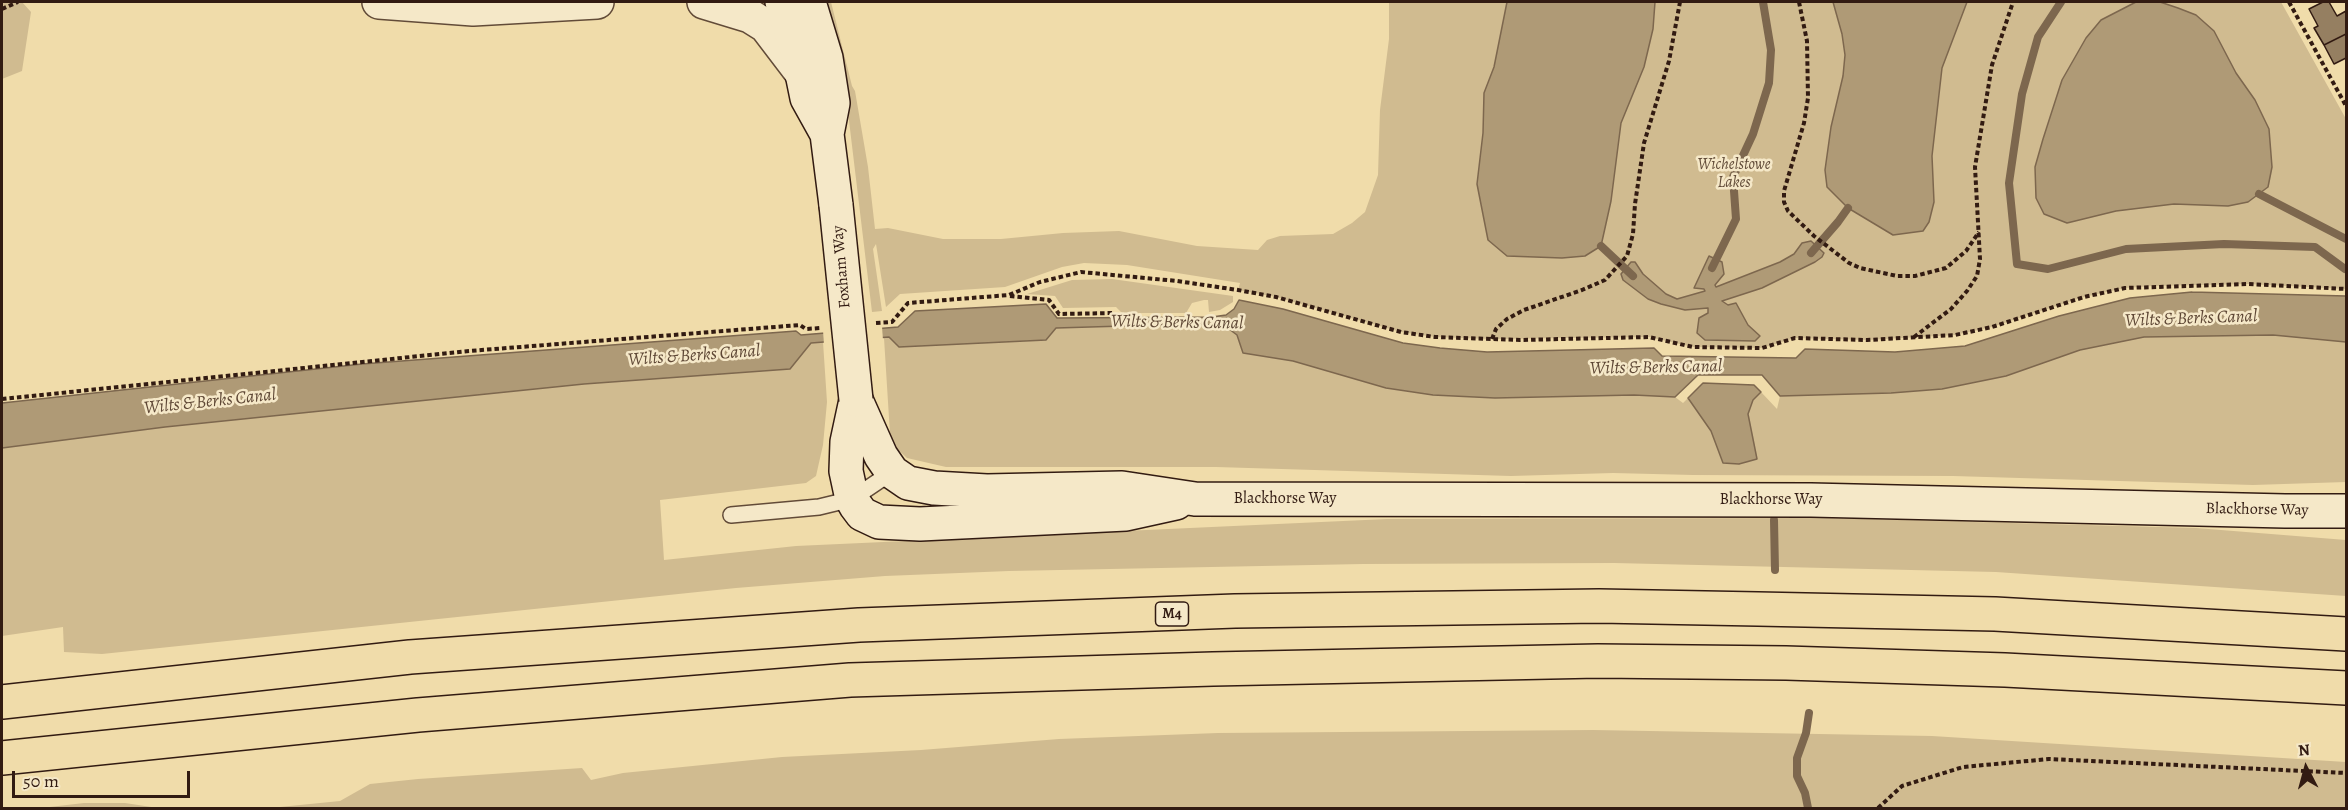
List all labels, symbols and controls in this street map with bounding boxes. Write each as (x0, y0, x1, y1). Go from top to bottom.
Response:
park label: Wichelstowe Lakes (1698, 155, 1770, 193)
street label: Foxham Way (829, 225, 855, 309)
water label: Wilts & Berks Canal (2124, 306, 2258, 332)
water label: Wilts & Berks Canal (1111, 311, 1243, 335)
water label: Wilts & Berks Canal (627, 341, 761, 371)
water label: Wilts & Berks Canal (1590, 356, 1722, 380)
water label: Wilts & Berks Canal (143, 384, 277, 420)
street label: Blackhorse Way (1234, 489, 1336, 509)
street label: Blackhorse Way (1720, 490, 1822, 510)
street label: Blackhorse Way (2205, 500, 2309, 520)
road number: M4 (1156, 602, 1188, 626)
north arrow (2276, 738, 2336, 798)
text: N (2297, 739, 2311, 762)
scale bar (15, 759, 194, 797)
text: 50 m (23, 769, 59, 793)

